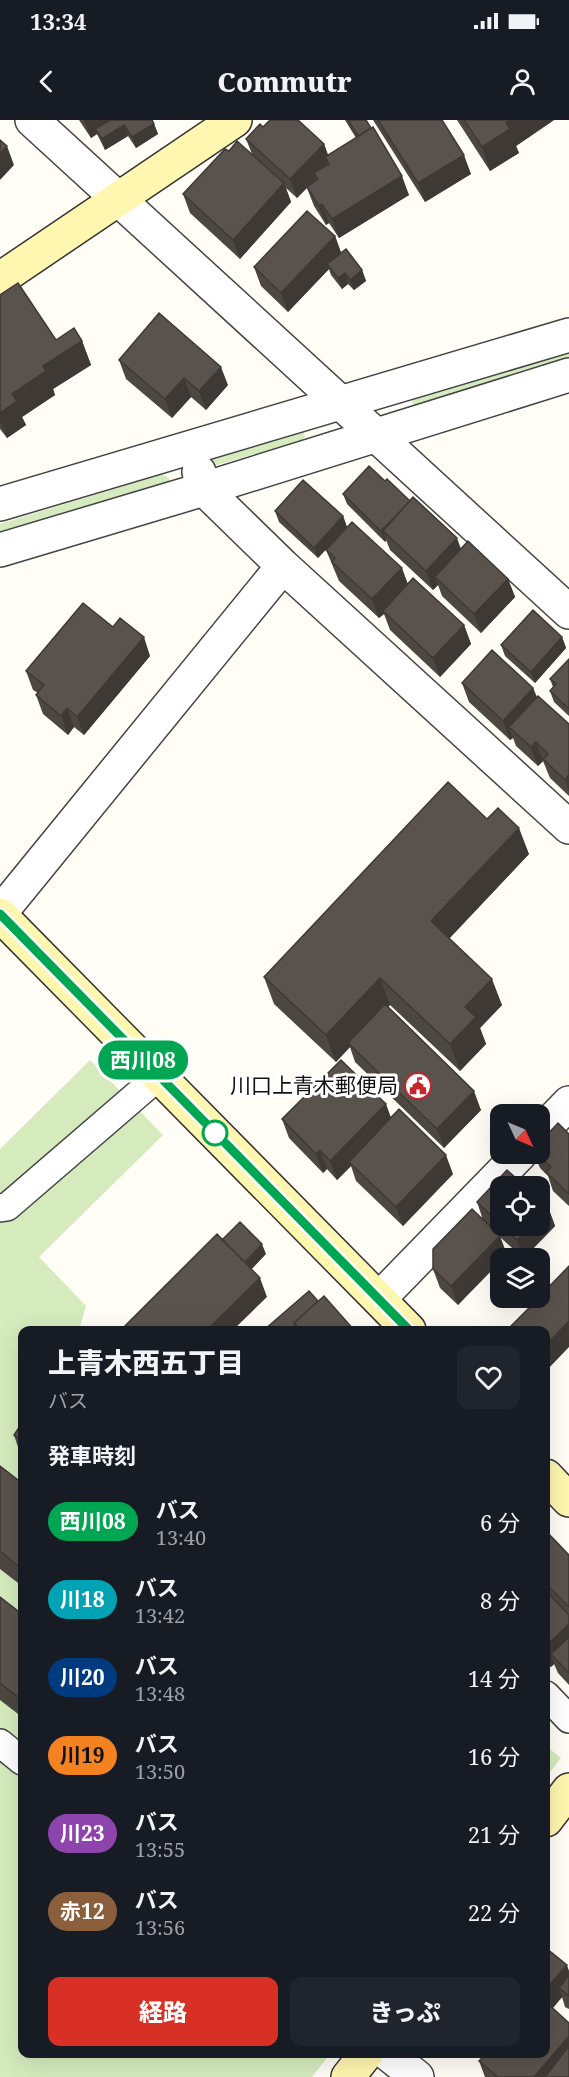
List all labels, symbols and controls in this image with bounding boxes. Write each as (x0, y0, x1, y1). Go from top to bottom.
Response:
text: 13:34 (30, 6, 86, 36)
text: Commutr (217, 63, 352, 100)
icon: back (30, 65, 63, 98)
icon: person (506, 65, 539, 98)
line badge: 西川08 (101, 1040, 185, 1080)
text: 西川08 (110, 1046, 176, 1074)
place label: 川口上青木郵便局 (230, 1071, 398, 1099)
public building icon: 川口上青木郵便局 (403, 1071, 433, 1101)
north arrow (490, 1104, 550, 1164)
map controls (490, 1104, 550, 1308)
unlabelled marker (202, 1120, 228, 1146)
button: locate (490, 1176, 550, 1236)
button: layers (490, 1248, 550, 1308)
text: 上青木西五丁目 (48, 1343, 244, 1381)
button: heart (457, 1346, 520, 1409)
text: バス (48, 1387, 88, 1414)
text: 発車時刻 (48, 1440, 136, 1470)
text: バス (156, 1494, 200, 1524)
text: 西川08 (60, 1507, 126, 1535)
text: 6 分 (480, 1507, 520, 1537)
text: 13:40 (156, 1524, 206, 1551)
text: バス (135, 1572, 179, 1602)
text: 川18 (60, 1585, 105, 1613)
text: 8 分 (480, 1585, 520, 1615)
text: 13:42 (135, 1602, 185, 1629)
text: バス (135, 1650, 179, 1680)
text: 川20 (60, 1663, 105, 1691)
text: 14 分 (468, 1663, 520, 1693)
text: 13:48 (135, 1680, 185, 1707)
text: バス (135, 1728, 179, 1758)
text: 川19 (60, 1741, 105, 1769)
text: 16 分 (468, 1741, 520, 1771)
text: 13:50 (135, 1758, 185, 1785)
text: バス (135, 1806, 179, 1836)
text: 川23 (60, 1819, 105, 1847)
text: 21 分 (468, 1819, 520, 1849)
text: 13:55 (135, 1836, 185, 1863)
text: バス (135, 1884, 179, 1914)
text: 赤12 (60, 1897, 105, 1925)
text: 22 分 (468, 1897, 520, 1927)
text: 13:56 (135, 1914, 185, 1941)
button: 経路 (48, 1977, 278, 2046)
button: きっぷ (290, 1977, 520, 2046)

